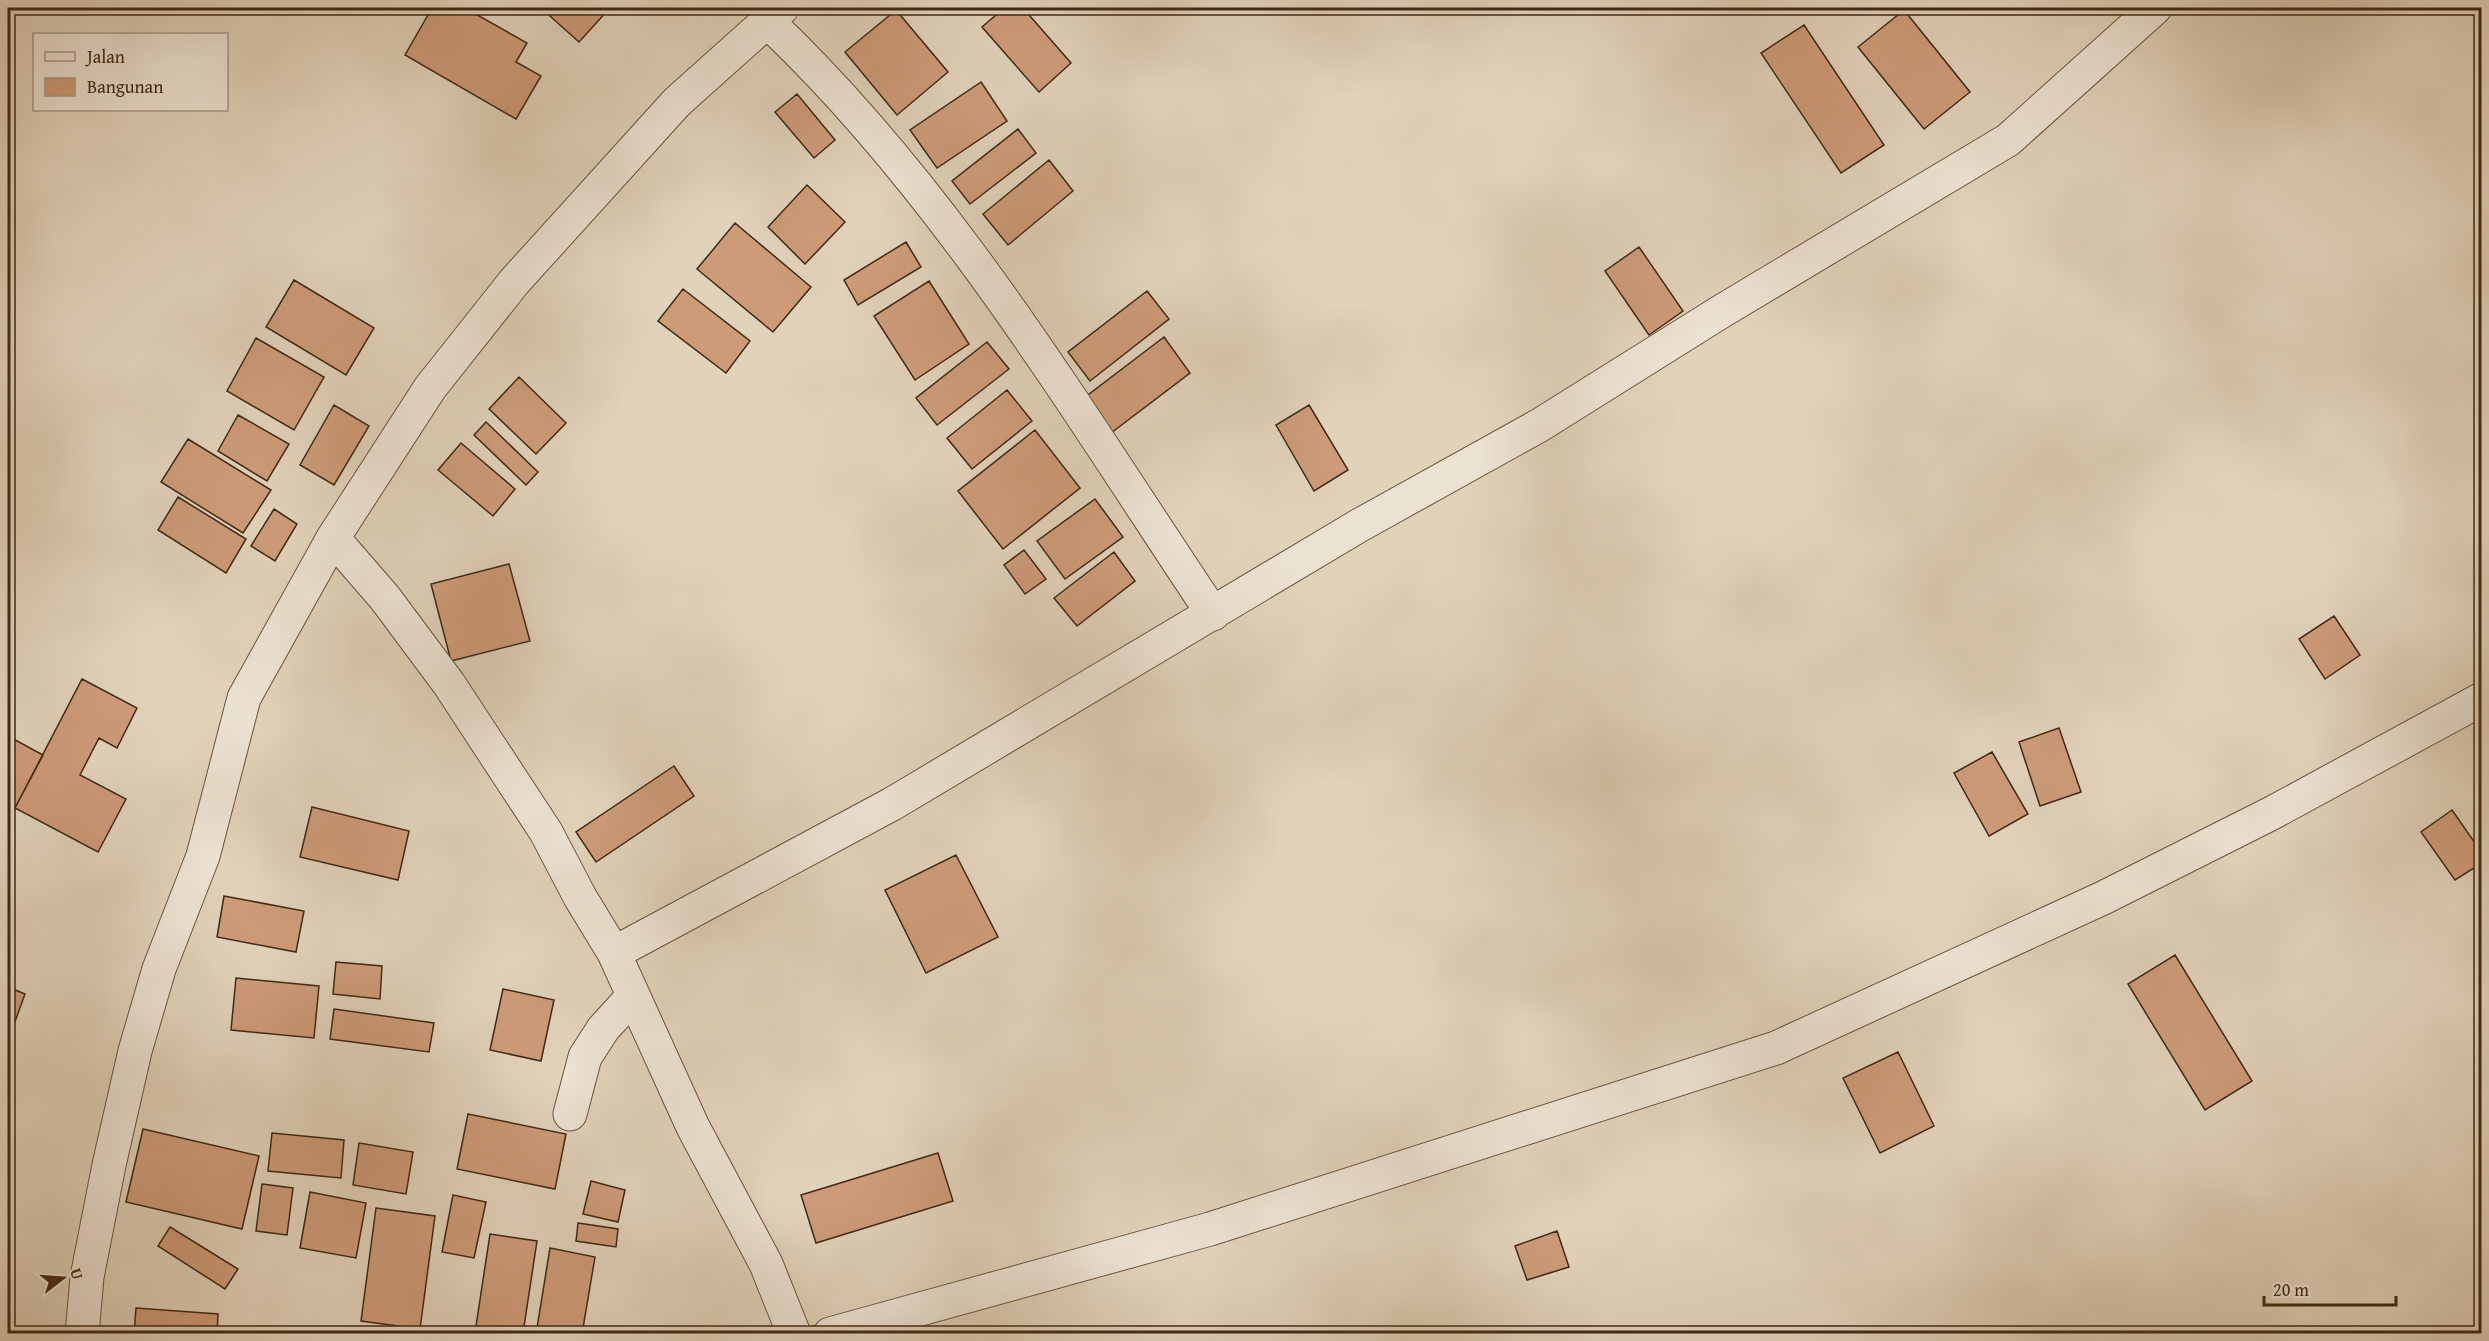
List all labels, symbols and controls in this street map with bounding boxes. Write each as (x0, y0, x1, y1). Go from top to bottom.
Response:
legend (33, 33, 228, 111)
text: Jalan (85, 43, 125, 70)
text: Bangunan (87, 73, 163, 100)
north arrow (33, 1248, 93, 1308)
text: U (64, 1265, 90, 1282)
scale bar (2264, 1269, 2396, 1307)
text: 20 m (2273, 1276, 2309, 1303)

